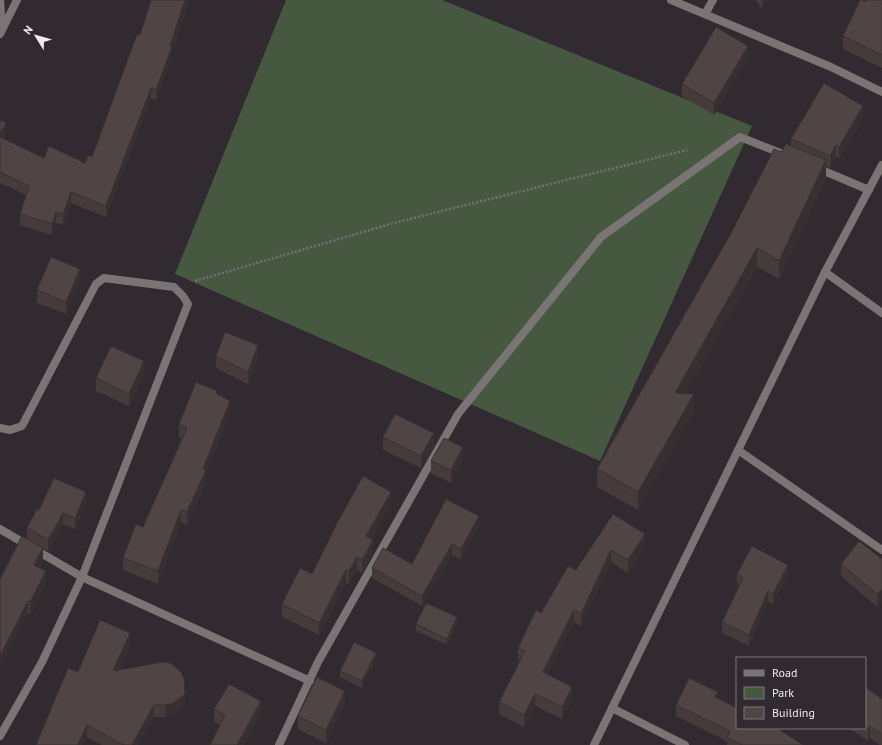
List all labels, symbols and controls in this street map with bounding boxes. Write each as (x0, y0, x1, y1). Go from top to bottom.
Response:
north arrow (16, 16, 56, 56)
text: N (20, 23, 36, 37)
legend (736, 657, 866, 729)
text: Road (772, 665, 797, 680)
text: Park (772, 685, 794, 700)
text: Building (772, 705, 815, 720)

